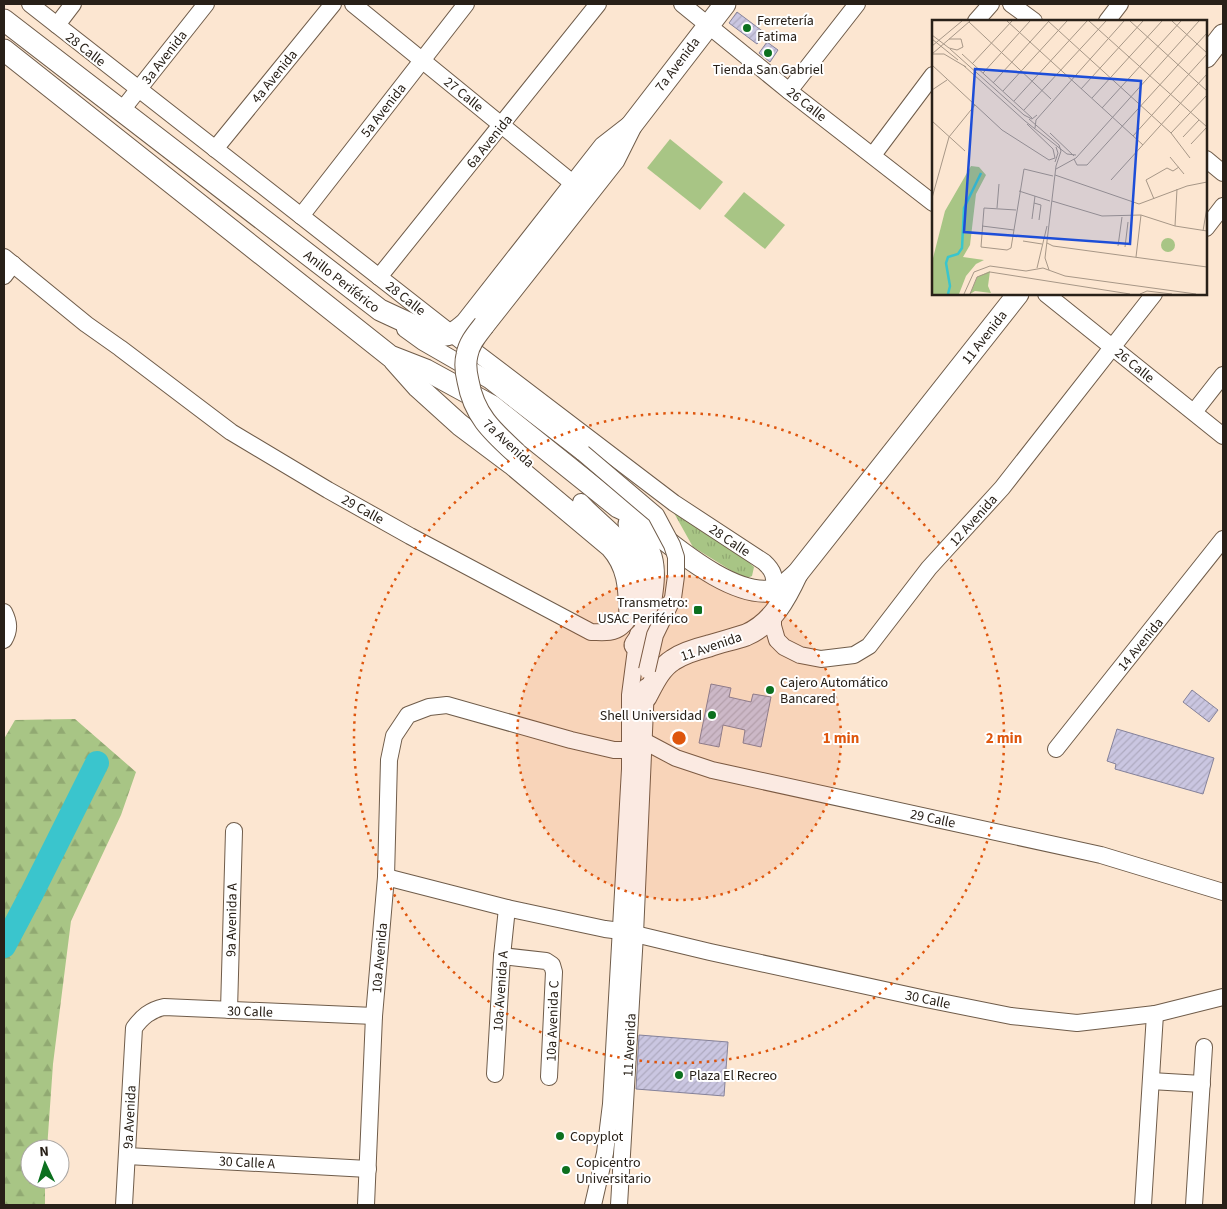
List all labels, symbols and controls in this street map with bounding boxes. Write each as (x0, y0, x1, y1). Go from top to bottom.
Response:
place label: Ferretería Fatima (757, 11, 814, 47)
inset map (932, 20, 1207, 295)
marker: Ferretería Fatima (741, 22, 753, 34)
street label: 3a Avenida (137, 26, 192, 89)
street label: 28 Calle (61, 28, 110, 72)
street label: 7a Avenida (651, 33, 705, 96)
street label: 4a Avenida (247, 46, 303, 108)
marker: Tienda San Gabriel (762, 47, 774, 59)
place label: Tienda San Gabriel (713, 60, 824, 80)
street label: 27 Calle (439, 73, 488, 117)
street label: 5a Avenida (356, 79, 411, 142)
street label: 26 Calle (782, 83, 831, 127)
street label: 6a Avenida (462, 111, 518, 173)
street label: Anillo Periférico (299, 246, 384, 318)
street label: 28 Calle (381, 277, 430, 321)
street label: 11 Avenida (957, 306, 1012, 369)
street label: 26 Calle (1110, 344, 1159, 388)
street label: 7a Avenida (478, 415, 538, 473)
street label: 29 Calle (338, 490, 387, 530)
street label: 12 Avenida (945, 490, 1002, 551)
street label: 28 Calle (705, 520, 754, 562)
place label: Transmetro: USAC Periférico (598, 593, 688, 629)
marker: Transmetro: USAC Periférico (692, 604, 704, 616)
street label: 14 Avenida (1113, 614, 1169, 676)
street label: 11 Avenida (678, 627, 745, 667)
place label: Cajero Automático Bancared (780, 673, 888, 709)
marker: Cajero Automático Bancared (764, 684, 776, 696)
place label: Shell Universidad (600, 706, 702, 726)
marker: Shell Universidad (706, 709, 718, 721)
text: 1 min (823, 728, 859, 749)
text: 2 min (986, 728, 1022, 749)
centre of rings (670, 729, 688, 747)
street label: 29 Calle (908, 804, 957, 834)
street label: 9a Avenida A (221, 882, 243, 957)
street label: 10a Avenida (367, 922, 393, 994)
street label: 10a Avenida A (488, 950, 514, 1032)
street label: 10a Avenida C (542, 980, 564, 1062)
street label: 30 Calle (903, 985, 952, 1015)
street label: 30 Calle (227, 1001, 273, 1023)
street label: 11 Avenida (618, 1013, 642, 1077)
place label: Plaza El Recreo (689, 1066, 777, 1086)
marker: Plaza El Recreo (673, 1069, 685, 1081)
street label: 9a Avenida (118, 1085, 142, 1149)
place label: Copyplot (570, 1127, 624, 1147)
marker: Copyplot (554, 1130, 566, 1142)
north arrow (20, 1139, 70, 1189)
text: N (39, 1142, 50, 1162)
street label: 30 Calle A (218, 1152, 276, 1174)
place label: Copicentro Universitario (576, 1153, 651, 1189)
marker: Copicentro Universitario (560, 1164, 572, 1176)

